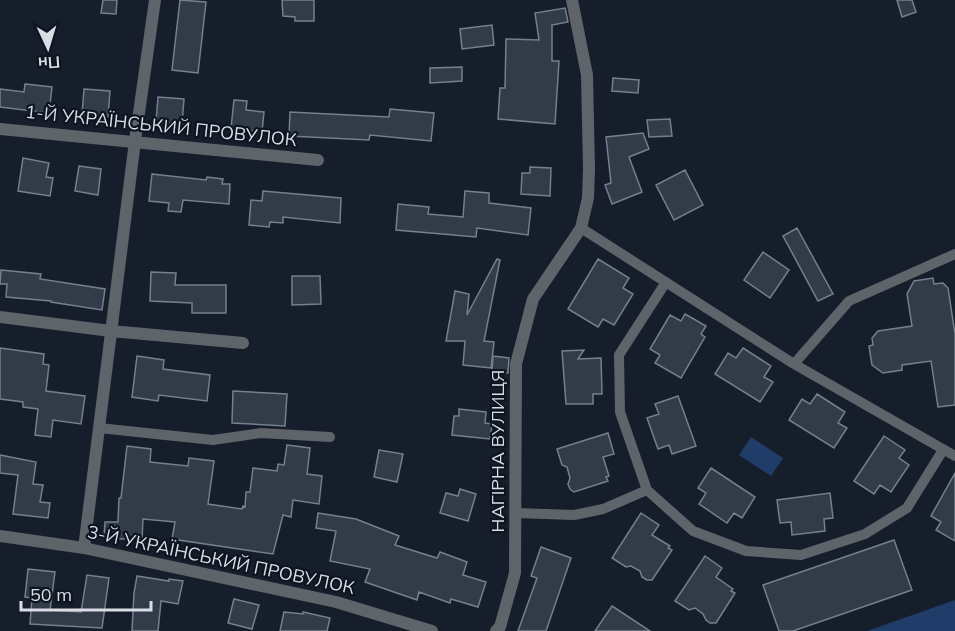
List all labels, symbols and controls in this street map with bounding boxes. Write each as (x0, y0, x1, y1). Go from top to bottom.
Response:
north arrow (18, 18, 78, 78)
text: Пн (37, 52, 61, 74)
street label: 1-Й УКРАЇНСЬКИЙ ПРОВУЛОК (24, 100, 298, 151)
street label: НАГІРНА ВУЛИЦЯ (486, 370, 509, 532)
street label: 3-Й УКРАЇНСЬКИЙ ПРОВУЛОК (85, 520, 357, 599)
scale bar (21, 574, 152, 612)
text: 50 m (30, 583, 72, 606)

